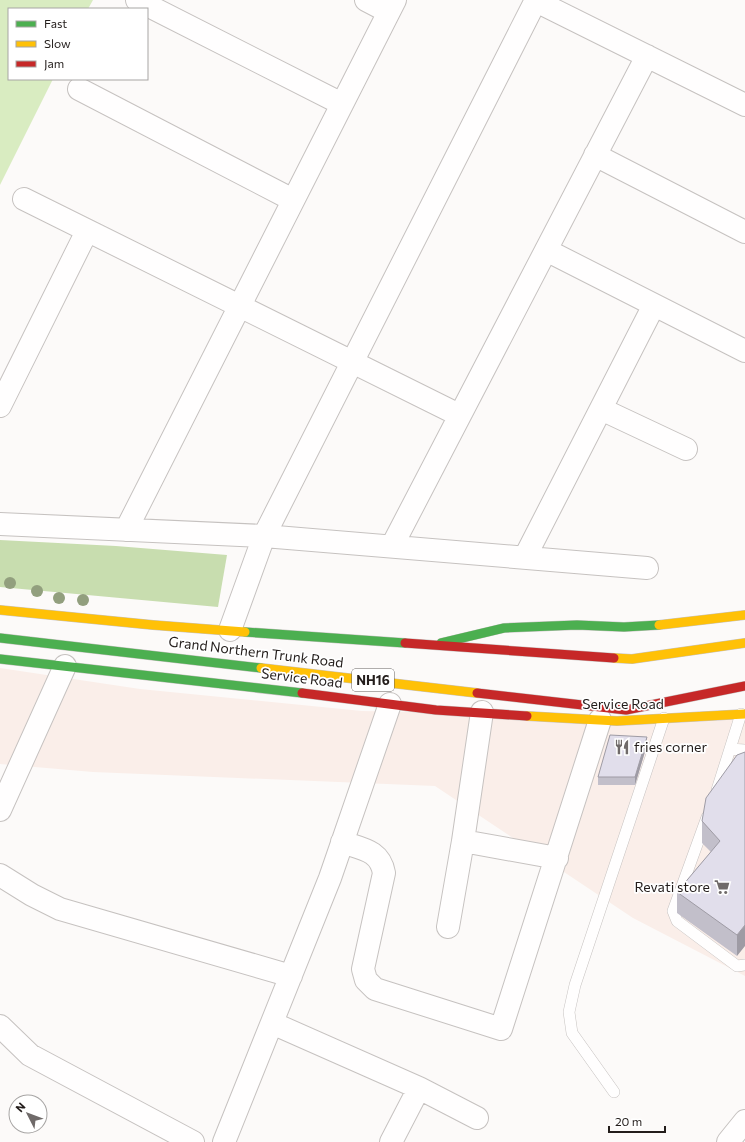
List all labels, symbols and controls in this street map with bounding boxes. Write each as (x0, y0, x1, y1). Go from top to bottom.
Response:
legend (8, 8, 148, 80)
text: Fast (44, 16, 67, 30)
text: Slow (44, 36, 71, 50)
text: Jam (44, 56, 64, 71)
street label: Grand Northern Trunk Road (168, 632, 344, 671)
street label: Service Road (261, 664, 344, 691)
road number: NH16 (352, 669, 394, 691)
street label: Service Road (582, 695, 664, 712)
restaurant icon: fries corner (613, 738, 631, 756)
place label: fries corner (634, 738, 707, 755)
place label: Revati store (634, 878, 710, 895)
supermarket icon: Revati store (713, 878, 731, 896)
north arrow (8, 1094, 48, 1134)
text: N (13, 1100, 28, 1114)
scale bar (609, 1108, 665, 1134)
text: 20 m (615, 1114, 642, 1128)

